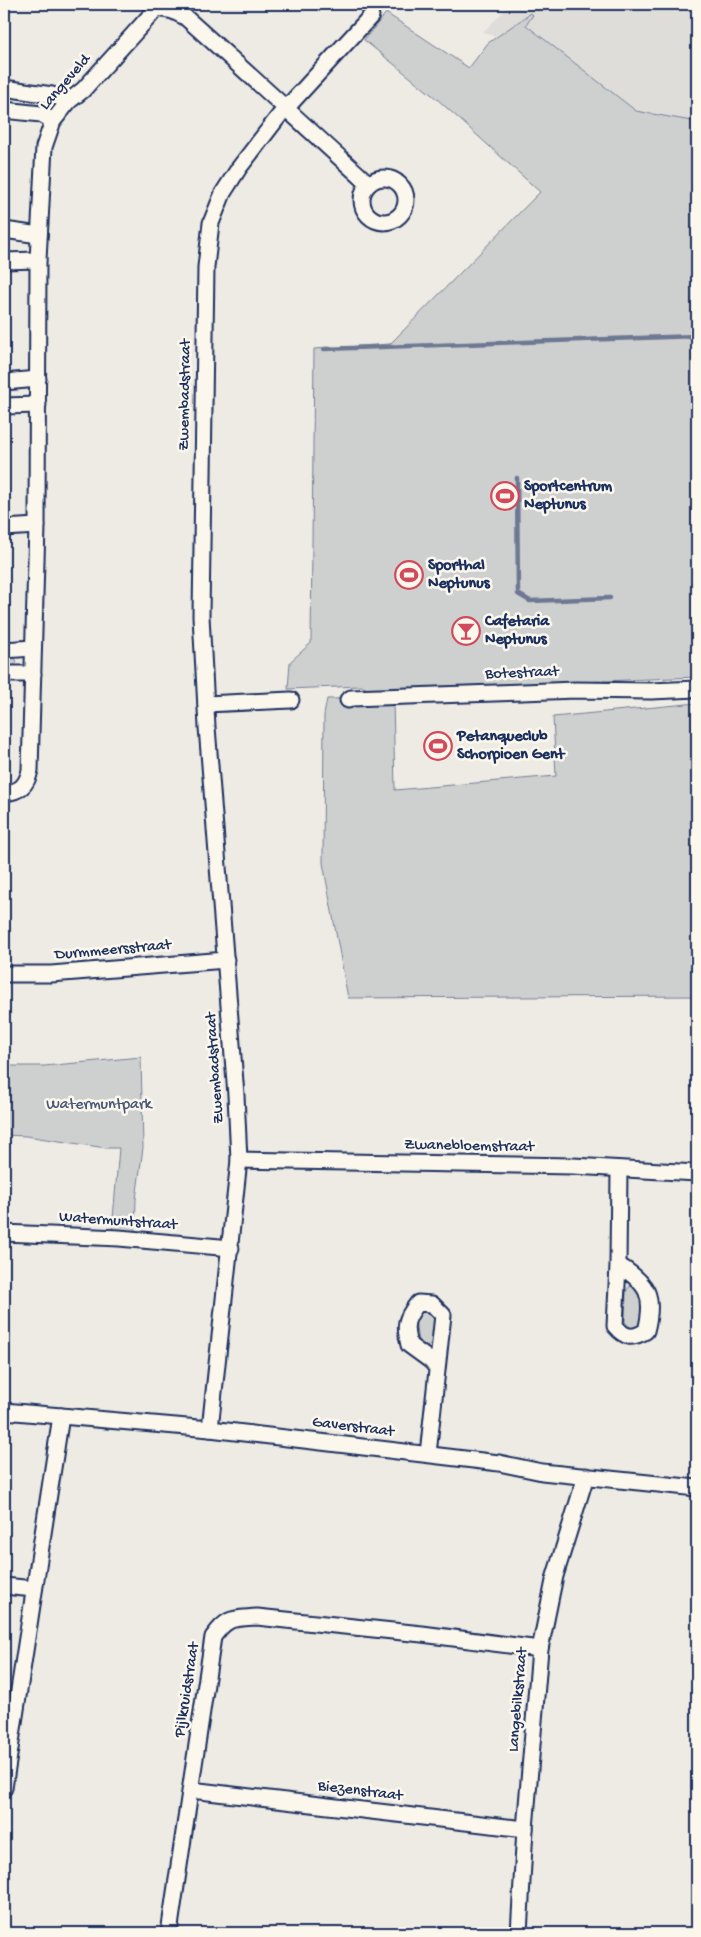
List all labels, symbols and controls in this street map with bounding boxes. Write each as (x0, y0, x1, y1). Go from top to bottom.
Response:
street label: Langeveld (37, 50, 97, 115)
street label: Zwembadstraat (176, 338, 196, 451)
place label: Sportcentrum Neptunus (524, 478, 613, 515)
sports icon: Sportcentrum Neptunus (490, 481, 520, 511)
place label: Sporthal Neptunus (428, 557, 491, 594)
sports icon: Sporthal Neptunus (394, 560, 424, 590)
place label: Cafetaria Neptunus (484, 612, 550, 650)
bar icon: Cafetaria Neptunus (451, 616, 481, 646)
street label: Botestraat (484, 663, 561, 685)
place label: Petanqueclub Schorpioen Gent (456, 728, 566, 765)
sports icon: Petanqueclub Schorpioen Gent (423, 731, 453, 761)
street label: Durmmeersstraat (53, 936, 173, 966)
street label: Zwembadstraat (203, 1010, 229, 1124)
park label: Watermuntpark (46, 1096, 154, 1115)
street label: Zwanebloemstraat (404, 1136, 536, 1158)
street label: Watermuntstraat (58, 1208, 179, 1236)
street label: Gaverstraat (311, 1414, 396, 1443)
street label: Pijlkruidstraat (171, 1640, 205, 1740)
street label: Langebilkstraat (505, 1646, 533, 1753)
street label: Biezenstraat (316, 1777, 405, 1807)

